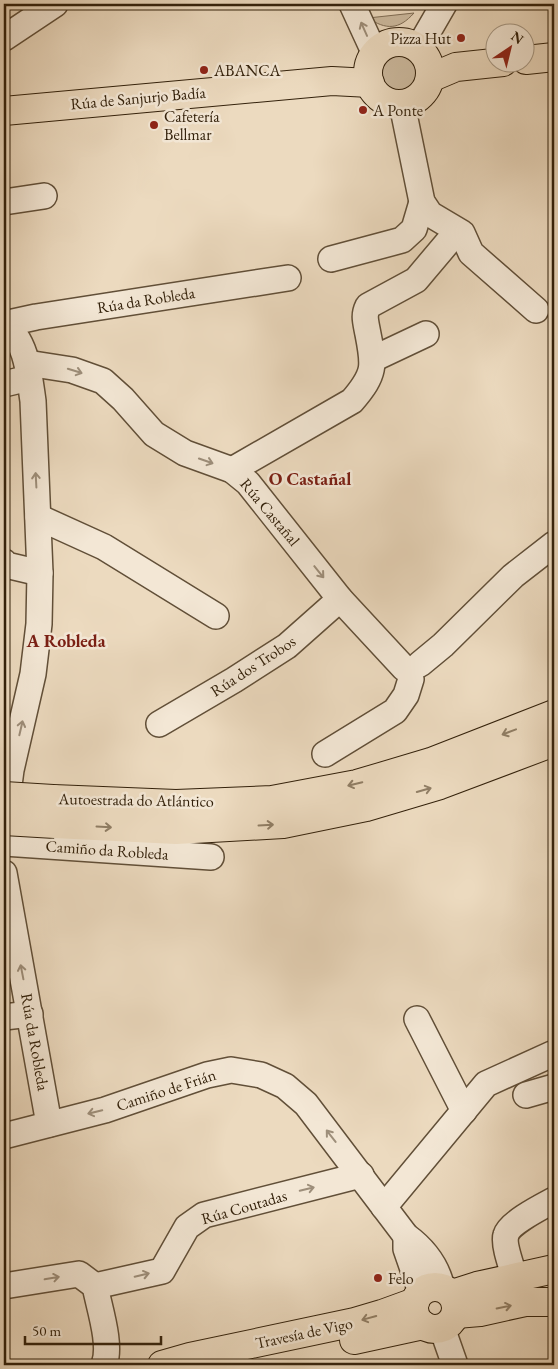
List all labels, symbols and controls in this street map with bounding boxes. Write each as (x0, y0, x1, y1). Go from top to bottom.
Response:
one-way arrow (358, 22, 368, 37)
north arrow (486, 22, 536, 72)
text: N (508, 27, 528, 48)
place label: Pizza Hut (390, 28, 451, 49)
marker: Pizza Hut (455, 32, 467, 44)
place label: ABANCA (213, 60, 282, 81)
marker: ABANCA (198, 64, 210, 76)
street label: Rúa de Sanjurjo Badía (70, 82, 207, 114)
place label: A Ponte (372, 100, 423, 121)
marker: A Ponte (357, 104, 369, 116)
place label: Cafetería Bellmar (164, 106, 220, 145)
marker: Cafetería Bellmar (148, 119, 160, 131)
street label: Rúa da Robleda (96, 282, 197, 318)
one-way arrow (66, 367, 82, 377)
one-way arrow (198, 457, 213, 466)
district label: O Castañal (269, 467, 351, 490)
one-way arrow (32, 472, 41, 488)
street label: Rúa Castañal (235, 474, 305, 550)
one-way arrow (314, 565, 325, 578)
district label: A Robleda (25, 629, 106, 652)
street label: Rúa dos Trobos (206, 631, 300, 701)
one-way arrow (17, 721, 26, 737)
one-way arrow (502, 728, 517, 737)
one-way arrow (348, 780, 364, 789)
one-way arrow (416, 784, 432, 794)
street label: Autoestrada do Atlántico (57, 788, 214, 812)
one-way arrow (258, 821, 274, 830)
one-way arrow (96, 822, 112, 831)
street label: Camiño da Robleda (45, 835, 170, 865)
one-way arrow (17, 965, 27, 981)
street label: Rúa da Robleda (16, 992, 54, 1093)
street label: Camiño de Frián (114, 1064, 219, 1116)
one-way arrow (88, 1108, 104, 1117)
one-way arrow (325, 1130, 336, 1143)
one-way arrow (298, 1184, 314, 1193)
street label: Rúa Coutadas (199, 1185, 289, 1229)
place label: Felo (388, 1268, 414, 1289)
one-way arrow (134, 1270, 150, 1279)
marker: Felo (372, 1272, 384, 1284)
one-way arrow (43, 1273, 59, 1283)
one-way arrow (495, 1302, 511, 1311)
street label: Travesía de Vigo (253, 1312, 355, 1354)
scale bar (25, 1314, 161, 1346)
one-way arrow (361, 1314, 377, 1323)
text: 50 m (32, 1321, 61, 1340)

